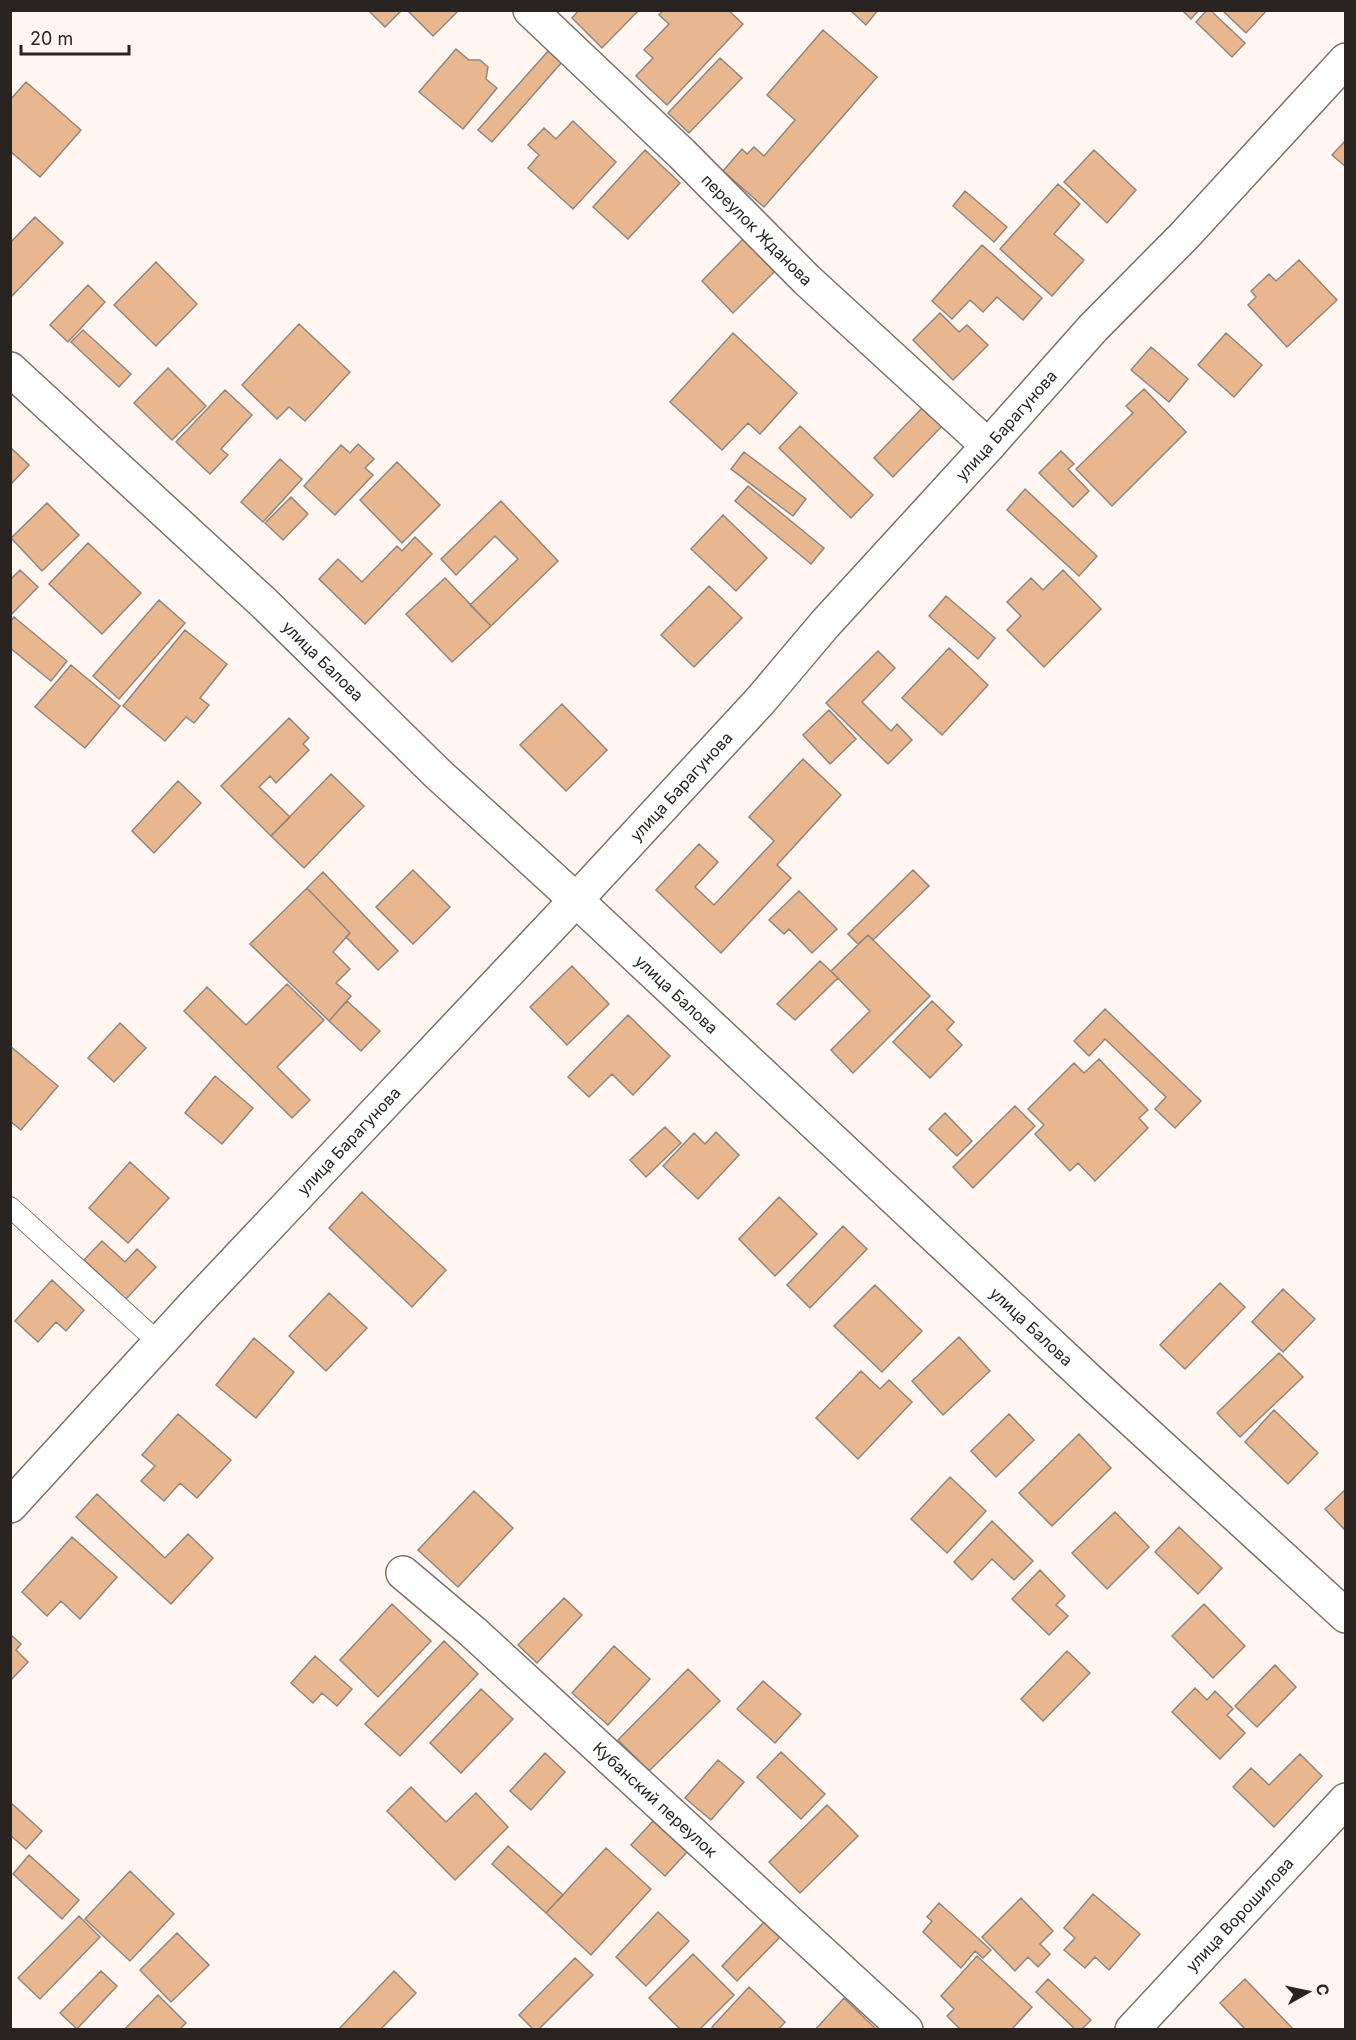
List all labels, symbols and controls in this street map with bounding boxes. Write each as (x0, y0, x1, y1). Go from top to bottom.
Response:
scale bar (21, 18, 129, 56)
text: 20 m (30, 28, 73, 49)
street label: переулок Жданова (697, 170, 817, 290)
street label: улица Барагунова (951, 366, 1061, 485)
street label: улица Балова (278, 617, 368, 705)
street label: улица Барагунова (626, 728, 736, 845)
street label: улица Балова (631, 951, 722, 1038)
street label: улица Барагунова (293, 1083, 405, 1199)
street label: улица Балова (986, 1283, 1077, 1370)
street label: Кубанский переулок (589, 1737, 722, 1862)
street label: улица Ворошилова (1182, 1853, 1298, 1976)
north arrow (1278, 1962, 1338, 2022)
text: С (1312, 1982, 1334, 1997)

